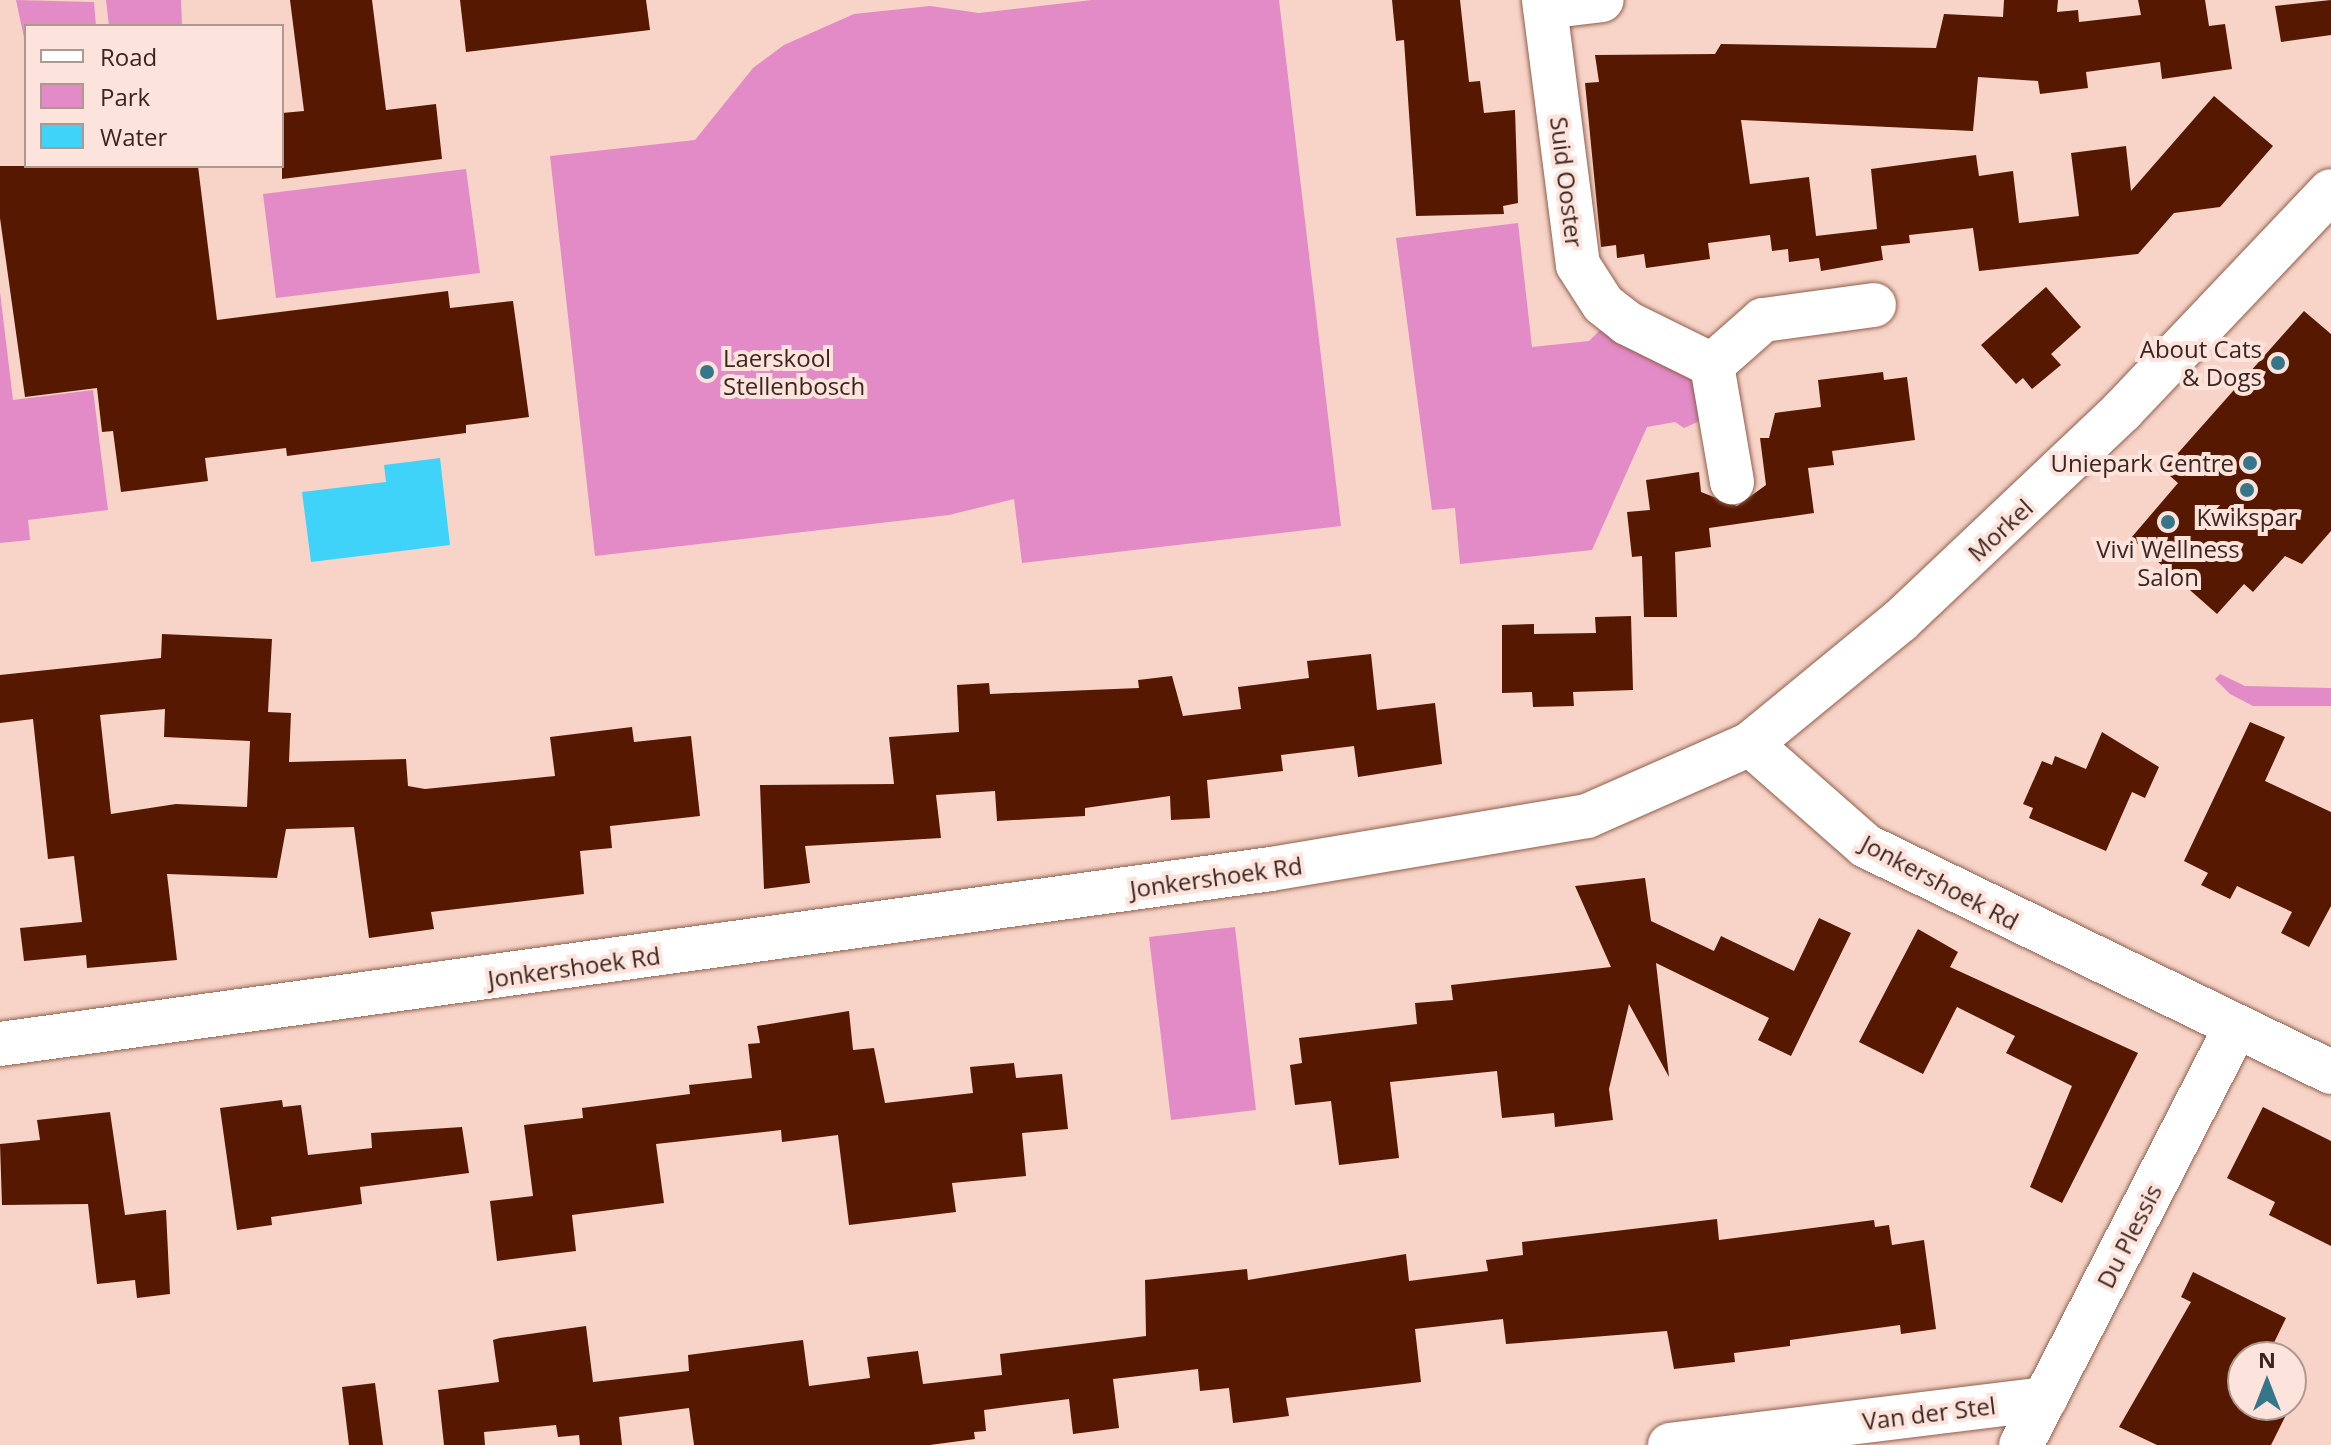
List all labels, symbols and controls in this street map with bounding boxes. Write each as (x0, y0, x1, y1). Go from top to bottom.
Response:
legend (24, 24, 284, 168)
text: Road (100, 40, 157, 73)
text: Park (100, 80, 150, 113)
street label: Suid Ooster (1545, 115, 1589, 249)
text: Water (100, 120, 167, 153)
place label: About Cats & Dogs (2140, 335, 2262, 391)
place label: Laerskool Stellenbosch (723, 344, 865, 400)
marker: About Cats & Dogs (2269, 354, 2287, 372)
marker: Laerskool Stellenbosch (698, 363, 716, 381)
place label: Uniepark Centre (2050, 449, 2234, 477)
marker: Uniepark Centre (2241, 454, 2259, 472)
marker: Kwikspar (2238, 481, 2256, 499)
street label: Morkel (1962, 493, 2038, 567)
place label: Kwikspar (2196, 503, 2298, 531)
marker: Vivi Wellness Salon (2159, 513, 2177, 531)
place label: Vivi Wellness Salon (2096, 535, 2240, 591)
street label: Jonkershoek Rd (1856, 828, 2024, 936)
street label: Jonkershoek Rd (1128, 851, 1304, 903)
street label: Jonkershoek Rd (486, 941, 662, 993)
street label: Du Plessis (2091, 1179, 2167, 1293)
north arrow (2227, 1341, 2307, 1421)
text: N (2258, 1344, 2276, 1374)
street label: Van der Stel (1861, 1391, 1997, 1435)

